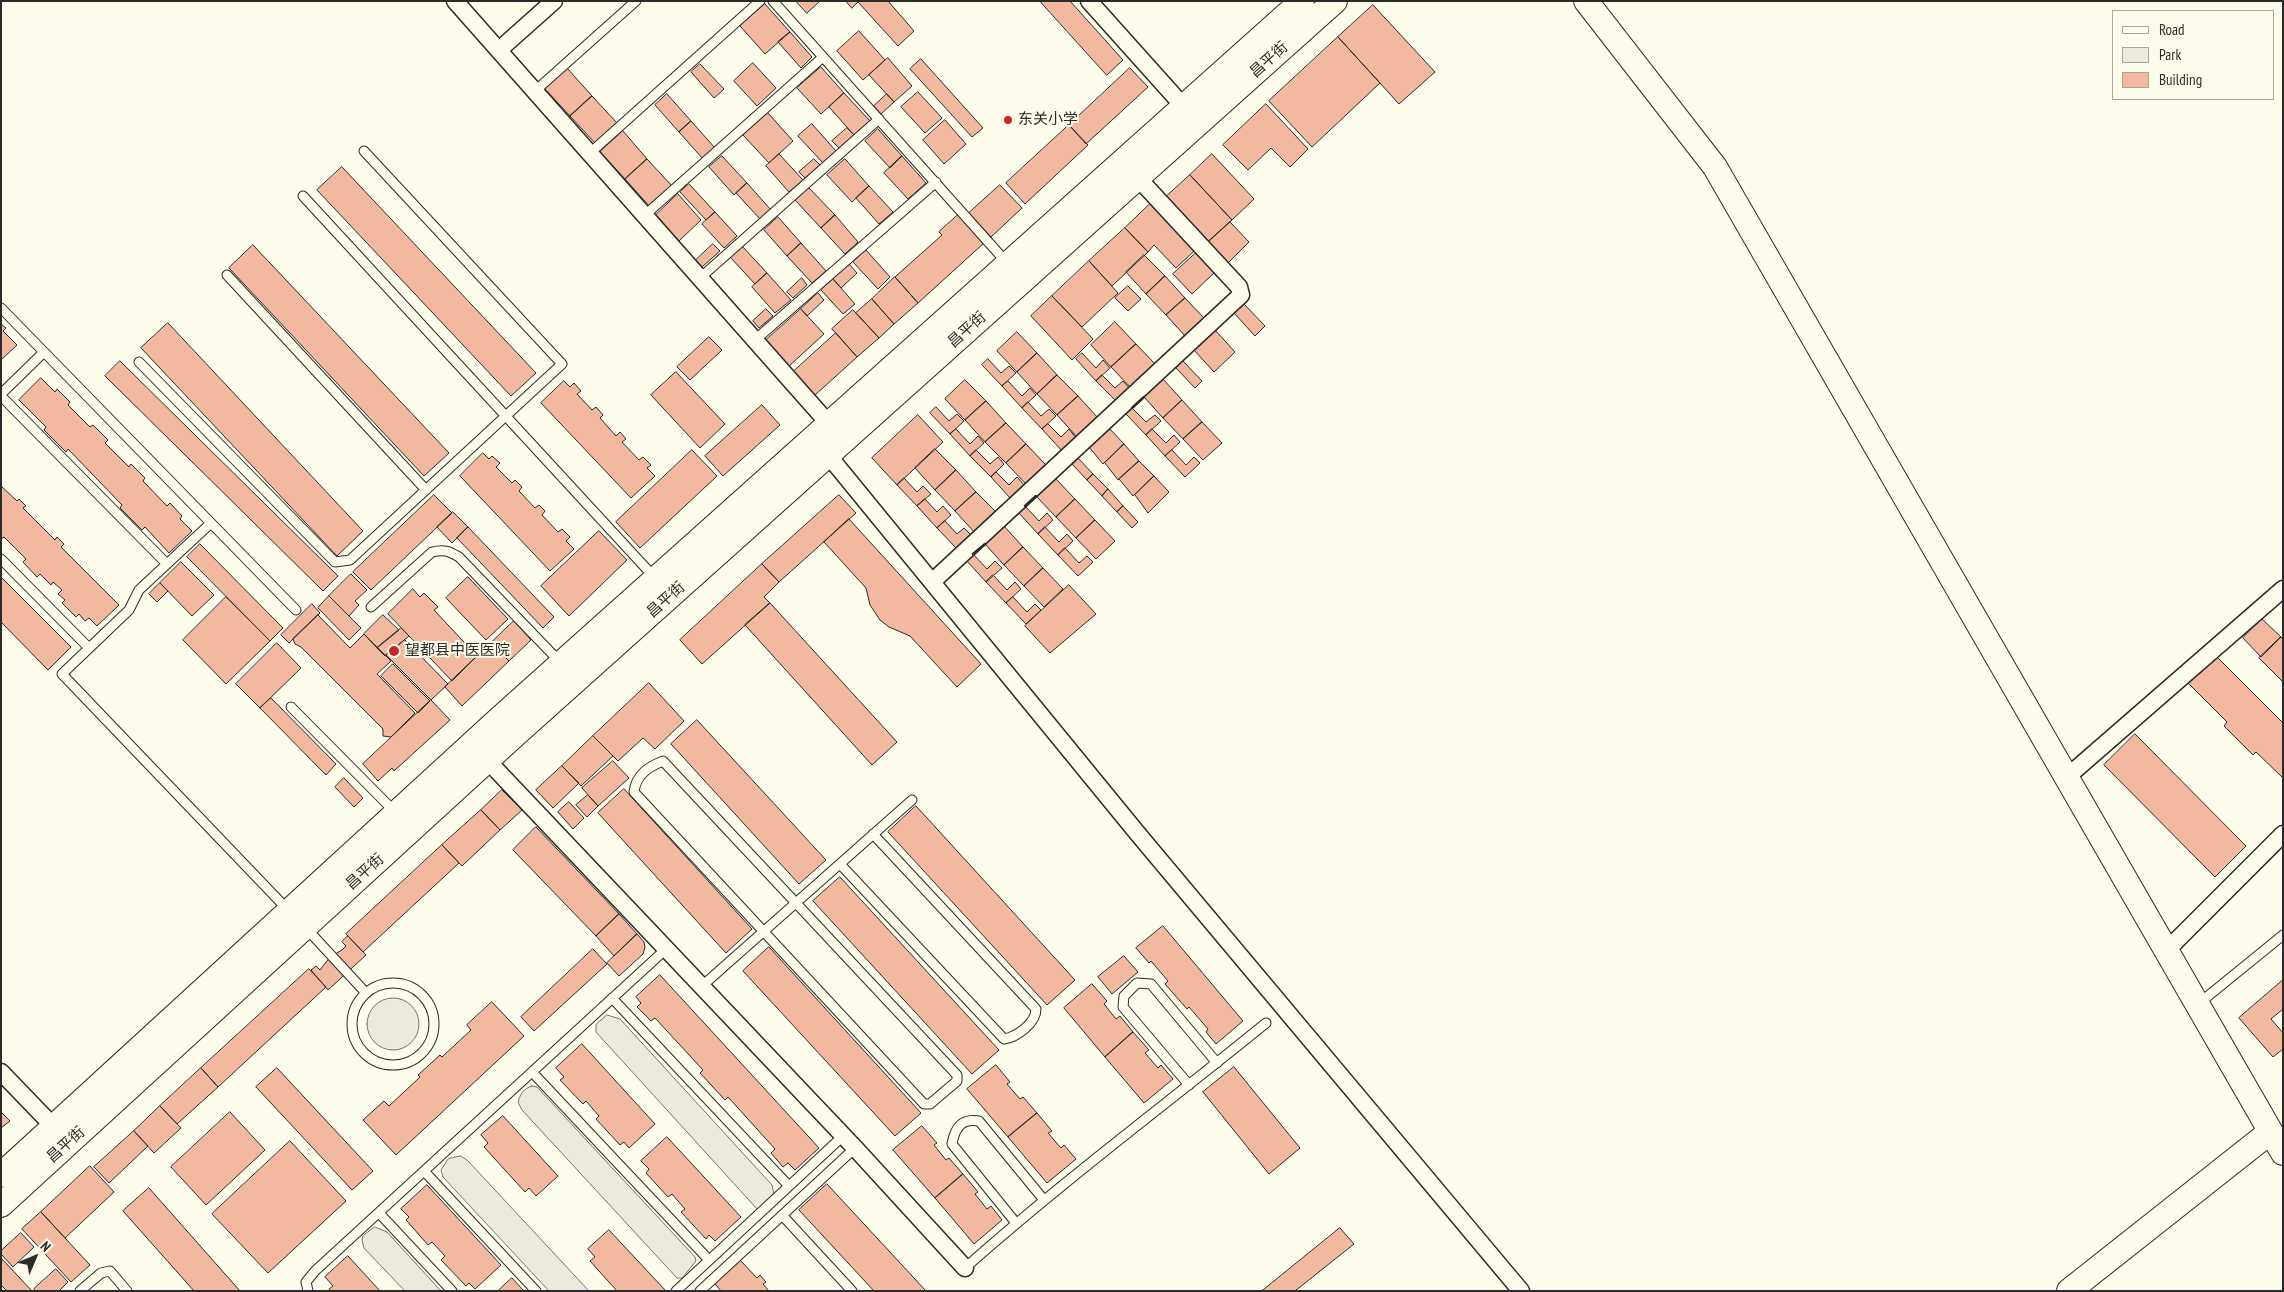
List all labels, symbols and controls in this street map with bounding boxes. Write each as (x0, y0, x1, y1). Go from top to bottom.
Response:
legend (2112, 10, 2274, 100)
text: Road (2159, 20, 2185, 39)
street label: 昌平街 (1246, 38, 1292, 82)
text: Park (2159, 45, 2181, 64)
text: Building (2159, 70, 2202, 89)
place label: 东关小学 (1018, 111, 1078, 129)
marker: 东关小学 (1002, 114, 1014, 126)
street label: 昌平街 (944, 308, 990, 352)
street label: 昌平街 (643, 578, 689, 622)
place label: 望都县中医医院 (405, 642, 510, 660)
marker: 望都县中医医院 (387, 644, 401, 658)
street label: 昌平街 (342, 850, 388, 894)
street label: 昌平街 (43, 1123, 89, 1167)
north arrow (10, 1232, 60, 1282)
text: N (37, 1237, 55, 1255)

